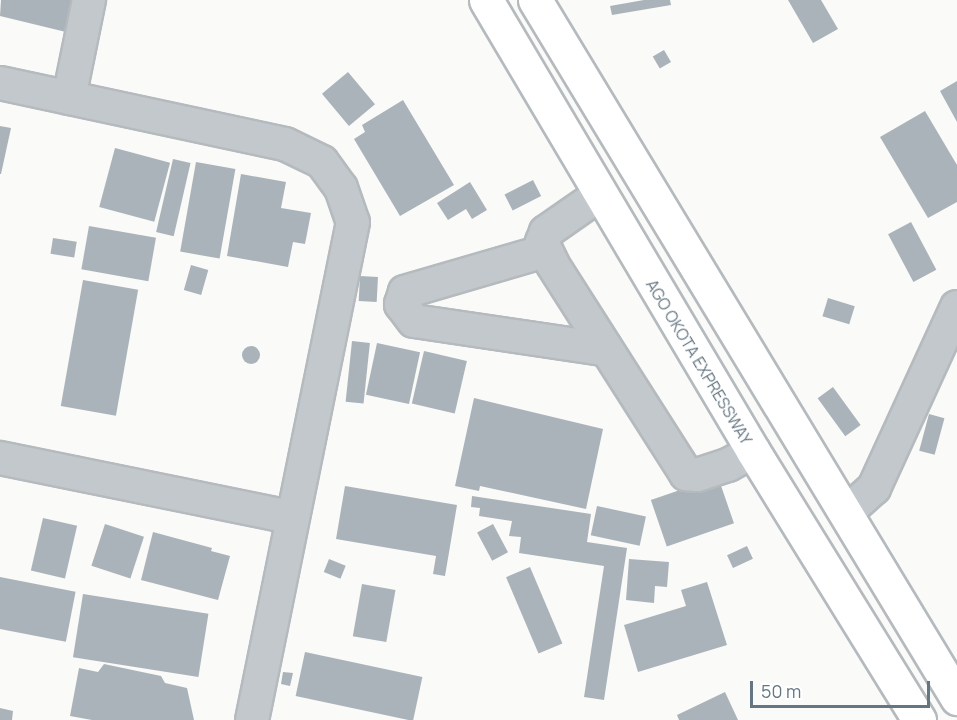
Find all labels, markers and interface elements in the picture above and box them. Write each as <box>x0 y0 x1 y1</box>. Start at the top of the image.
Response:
street label: AGO OKOTA EXPRESSWAY <box>642 276 756 448</box>
scale bar <box>753 669 933 707</box>
text: 50 m <box>761 679 801 703</box>

